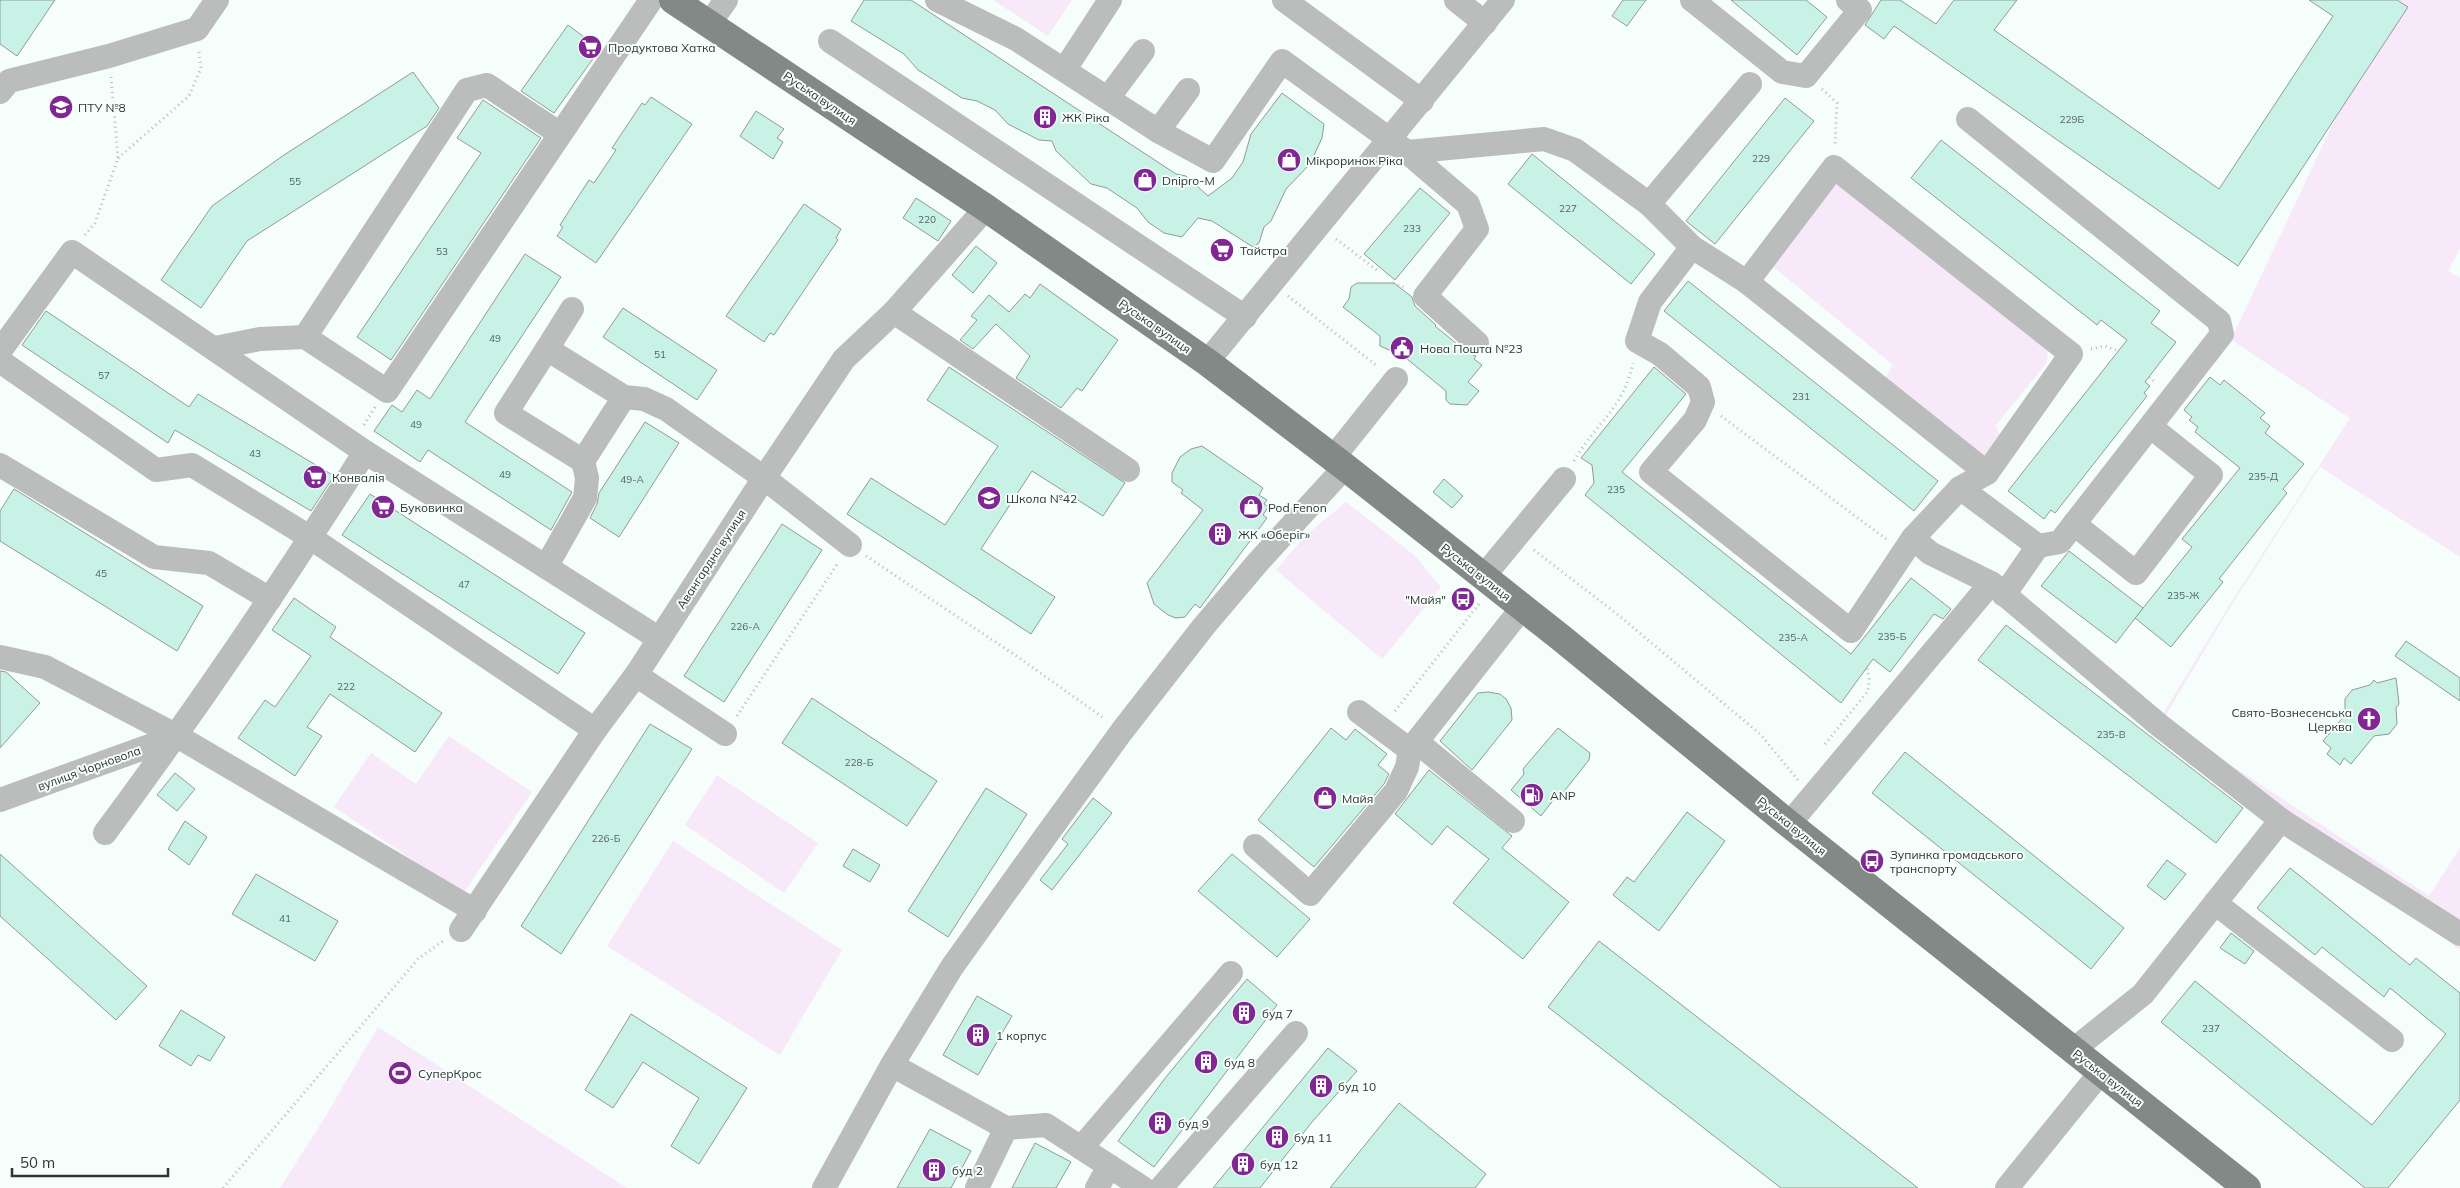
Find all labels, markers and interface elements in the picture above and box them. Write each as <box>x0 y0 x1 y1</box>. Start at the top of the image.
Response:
supermarket icon: Продуктова Хатка <box>577 34 603 60</box>
place label: Продуктова Хатка <box>608 40 716 55</box>
street label: Руська вулиця <box>781 68 859 128</box>
school or university icon: ПТУ №8 <box>48 94 74 120</box>
place label: ПТУ №8 <box>78 100 126 115</box>
building icon: ЖК Ріка <box>1032 104 1058 130</box>
place label: ЖК Ріка <box>1062 110 1110 125</box>
house number: 229Б <box>2060 113 2085 126</box>
shop icon: Мікроринок Ріка <box>1276 147 1302 173</box>
house number: 229 <box>1752 152 1770 165</box>
place label: Мікроринок Ріка <box>1306 153 1403 168</box>
shop icon: Dnipro-M <box>1132 167 1158 193</box>
place label: Dnipro-M <box>1162 173 1215 188</box>
house number: 55 <box>289 175 301 188</box>
house number: 227 <box>1559 202 1577 215</box>
house number: 220 <box>918 213 936 226</box>
house number: 233 <box>1403 222 1421 235</box>
supermarket icon: Тайстра <box>1209 237 1235 263</box>
place label: Тайстра <box>1240 243 1287 258</box>
house number: 53 <box>436 245 448 258</box>
street label: Руська вулиця <box>1116 296 1194 356</box>
house number: 49 <box>489 332 501 345</box>
public building icon: Нова Пошта №23 <box>1389 335 1415 361</box>
place label: Нова Пошта №23 <box>1420 341 1523 356</box>
house number: 51 <box>654 348 666 361</box>
house number: 57 <box>98 369 110 382</box>
house number: 231 <box>1792 390 1810 403</box>
house number: 49 <box>410 418 422 431</box>
house number: 43 <box>249 447 261 460</box>
supermarket icon: Конвалія <box>302 464 328 490</box>
house number: 49 <box>499 468 511 481</box>
place label: Конвалія <box>332 470 385 485</box>
house number: 235-Д <box>2248 470 2278 483</box>
house number: 49-А <box>620 473 644 486</box>
house number: 235 <box>1607 483 1625 496</box>
school or university icon: Школа №42 <box>976 485 1002 511</box>
place label: Школа №42 <box>1006 491 1077 506</box>
supermarket icon: Буковинка <box>370 494 396 520</box>
shop icon: Pod Fenon <box>1238 494 1264 520</box>
place label: Буковинка <box>400 500 463 515</box>
place label: Pod Fenon <box>1268 500 1327 515</box>
street label: Авангардна вулиця <box>673 506 749 612</box>
building icon: ЖК «Оберіг» <box>1207 521 1233 547</box>
place label: ЖК «Оберіг» <box>1238 527 1311 542</box>
street label: Руська вулиця <box>1438 540 1514 604</box>
house number: 45 <box>95 567 107 580</box>
house number: 47 <box>458 578 470 591</box>
bus stop icon: "Майя" <box>1450 586 1476 612</box>
house number: 235-Ж <box>2167 589 2199 602</box>
place label: "Майя" <box>1405 592 1446 607</box>
house number: 226-А <box>730 620 760 633</box>
house number: 235-Б <box>1877 630 1907 643</box>
house number: 235-А <box>1778 631 1808 644</box>
house number: 222 <box>337 680 355 693</box>
place label: Свято-Вознесенська Церква <box>2231 705 2352 734</box>
church icon: Свято-Вознесенська Церква <box>2356 706 2382 732</box>
house number: 235-В <box>2096 728 2126 741</box>
street label: вулиця Чорновола <box>35 742 143 794</box>
house number: 228-Б <box>844 756 874 769</box>
fuel station icon: ANP <box>1519 782 1545 808</box>
shop icon: Майя <box>1312 785 1338 811</box>
place label: ANP <box>1550 788 1576 803</box>
place label: Майя <box>1342 791 1373 806</box>
street label: Руська вулиця <box>1754 794 1830 858</box>
house number: 226-Б <box>591 832 621 845</box>
place label: Зупинка громадського транспорту <box>1890 847 2023 876</box>
bus stop icon: Зупинка громадського транспорту <box>1859 848 1885 874</box>
house number: 41 <box>279 912 291 925</box>
building icon: буд 7 <box>1231 1000 1257 1026</box>
place label: буд 7 <box>1262 1006 1293 1021</box>
building icon: 1 корпус <box>965 1022 991 1048</box>
house number: 237 <box>2202 1022 2220 1035</box>
place label: 1 корпус <box>996 1028 1047 1043</box>
street label: Руська вулиця <box>2070 1046 2146 1110</box>
building icon: буд 8 <box>1193 1049 1219 1075</box>
place label: буд 8 <box>1224 1055 1255 1070</box>
sports icon: СуперКрос <box>387 1060 413 1086</box>
place label: СуперКрос <box>418 1066 482 1081</box>
building icon: буд 10 <box>1308 1073 1334 1099</box>
place label: буд 10 <box>1338 1079 1376 1094</box>
building icon: буд 9 <box>1147 1110 1173 1136</box>
place label: буд 9 <box>1178 1116 1209 1131</box>
building icon: буд 11 <box>1264 1124 1290 1150</box>
place label: буд 11 <box>1294 1130 1332 1145</box>
scale bar <box>12 1146 169 1178</box>
building icon: буд 12 <box>1230 1151 1256 1177</box>
text: 50 m <box>20 1153 55 1172</box>
building icon: буд 2 <box>921 1157 947 1183</box>
place label: буд 12 <box>1260 1157 1298 1172</box>
place label: буд 2 <box>952 1163 983 1178</box>

